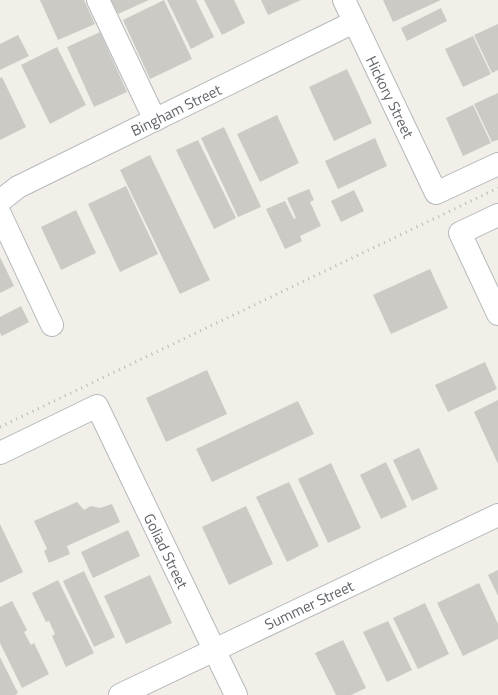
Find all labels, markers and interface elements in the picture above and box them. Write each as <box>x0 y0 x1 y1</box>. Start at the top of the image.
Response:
street label: Hickory Street <box>360 52 420 143</box>
street label: Bingham Street <box>127 78 226 142</box>
street label: Goliad Street <box>138 509 194 593</box>
street label: Summer Street <box>261 574 358 636</box>

